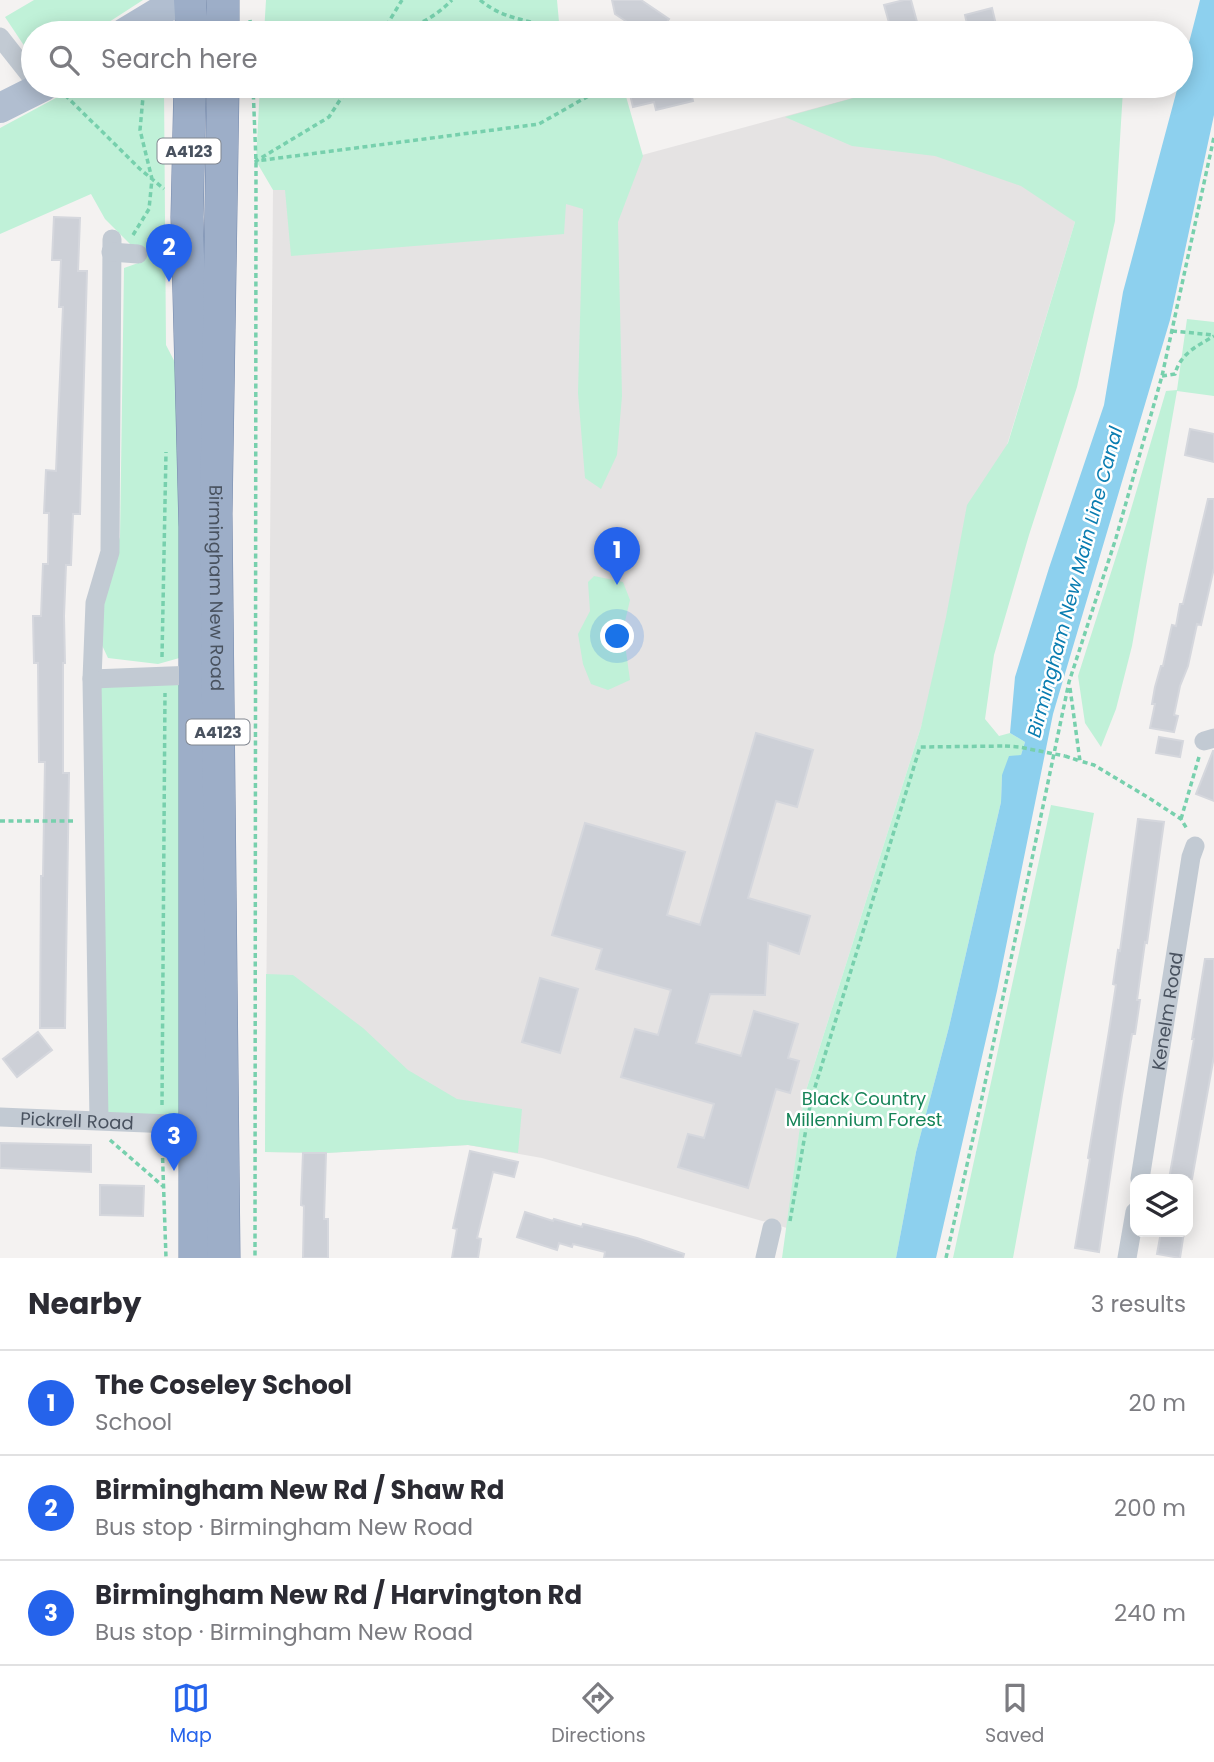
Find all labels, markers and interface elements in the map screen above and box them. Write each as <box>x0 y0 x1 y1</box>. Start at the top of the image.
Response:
search box <box>21 21 1193 98</box>
icon: search <box>45 41 83 79</box>
text: Search here <box>101 41 258 77</box>
road number: A4123 <box>158 139 220 164</box>
pin: 2 <box>146 224 192 282</box>
water label: Birmingham New Main Line Canal <box>1020 423 1130 740</box>
street label: Birmingham New Road <box>203 485 230 691</box>
pin: 1 <box>594 527 640 585</box>
your location <box>600 619 634 653</box>
road number: A4123 <box>186 720 249 744</box>
street label: Kenelm Road <box>1145 950 1188 1072</box>
park label: Black Country Millennium Forest <box>786 1086 942 1132</box>
street label: Pickrell Road <box>20 1105 134 1135</box>
pin: 3 <box>151 1113 197 1171</box>
map controls <box>1130 1174 1193 1237</box>
button: layers <box>1130 1174 1193 1237</box>
text: Nearby <box>28 1282 142 1325</box>
text: 3 results <box>1091 1288 1186 1320</box>
text: The Coseley School <box>95 1367 352 1403</box>
text: 1 <box>47 1387 55 1419</box>
text: 20 m <box>1128 1387 1186 1419</box>
text: School <box>95 1406 172 1438</box>
text: Birmingham New Rd / Shaw Rd <box>95 1472 504 1508</box>
text: 2 <box>44 1492 58 1524</box>
text: 200 m <box>1114 1492 1186 1524</box>
text: Bus stop · Birmingham New Road <box>95 1511 473 1543</box>
text: Birmingham New Rd / Harvington Rd <box>95 1577 582 1613</box>
text: 3 <box>44 1597 58 1629</box>
text: 240 m <box>1114 1597 1186 1629</box>
text: Bus stop · Birmingham New Road <box>95 1616 473 1648</box>
tab: Map <box>170 1679 212 1750</box>
tab: Directions <box>551 1679 646 1750</box>
tab: Saved <box>985 1679 1044 1750</box>

